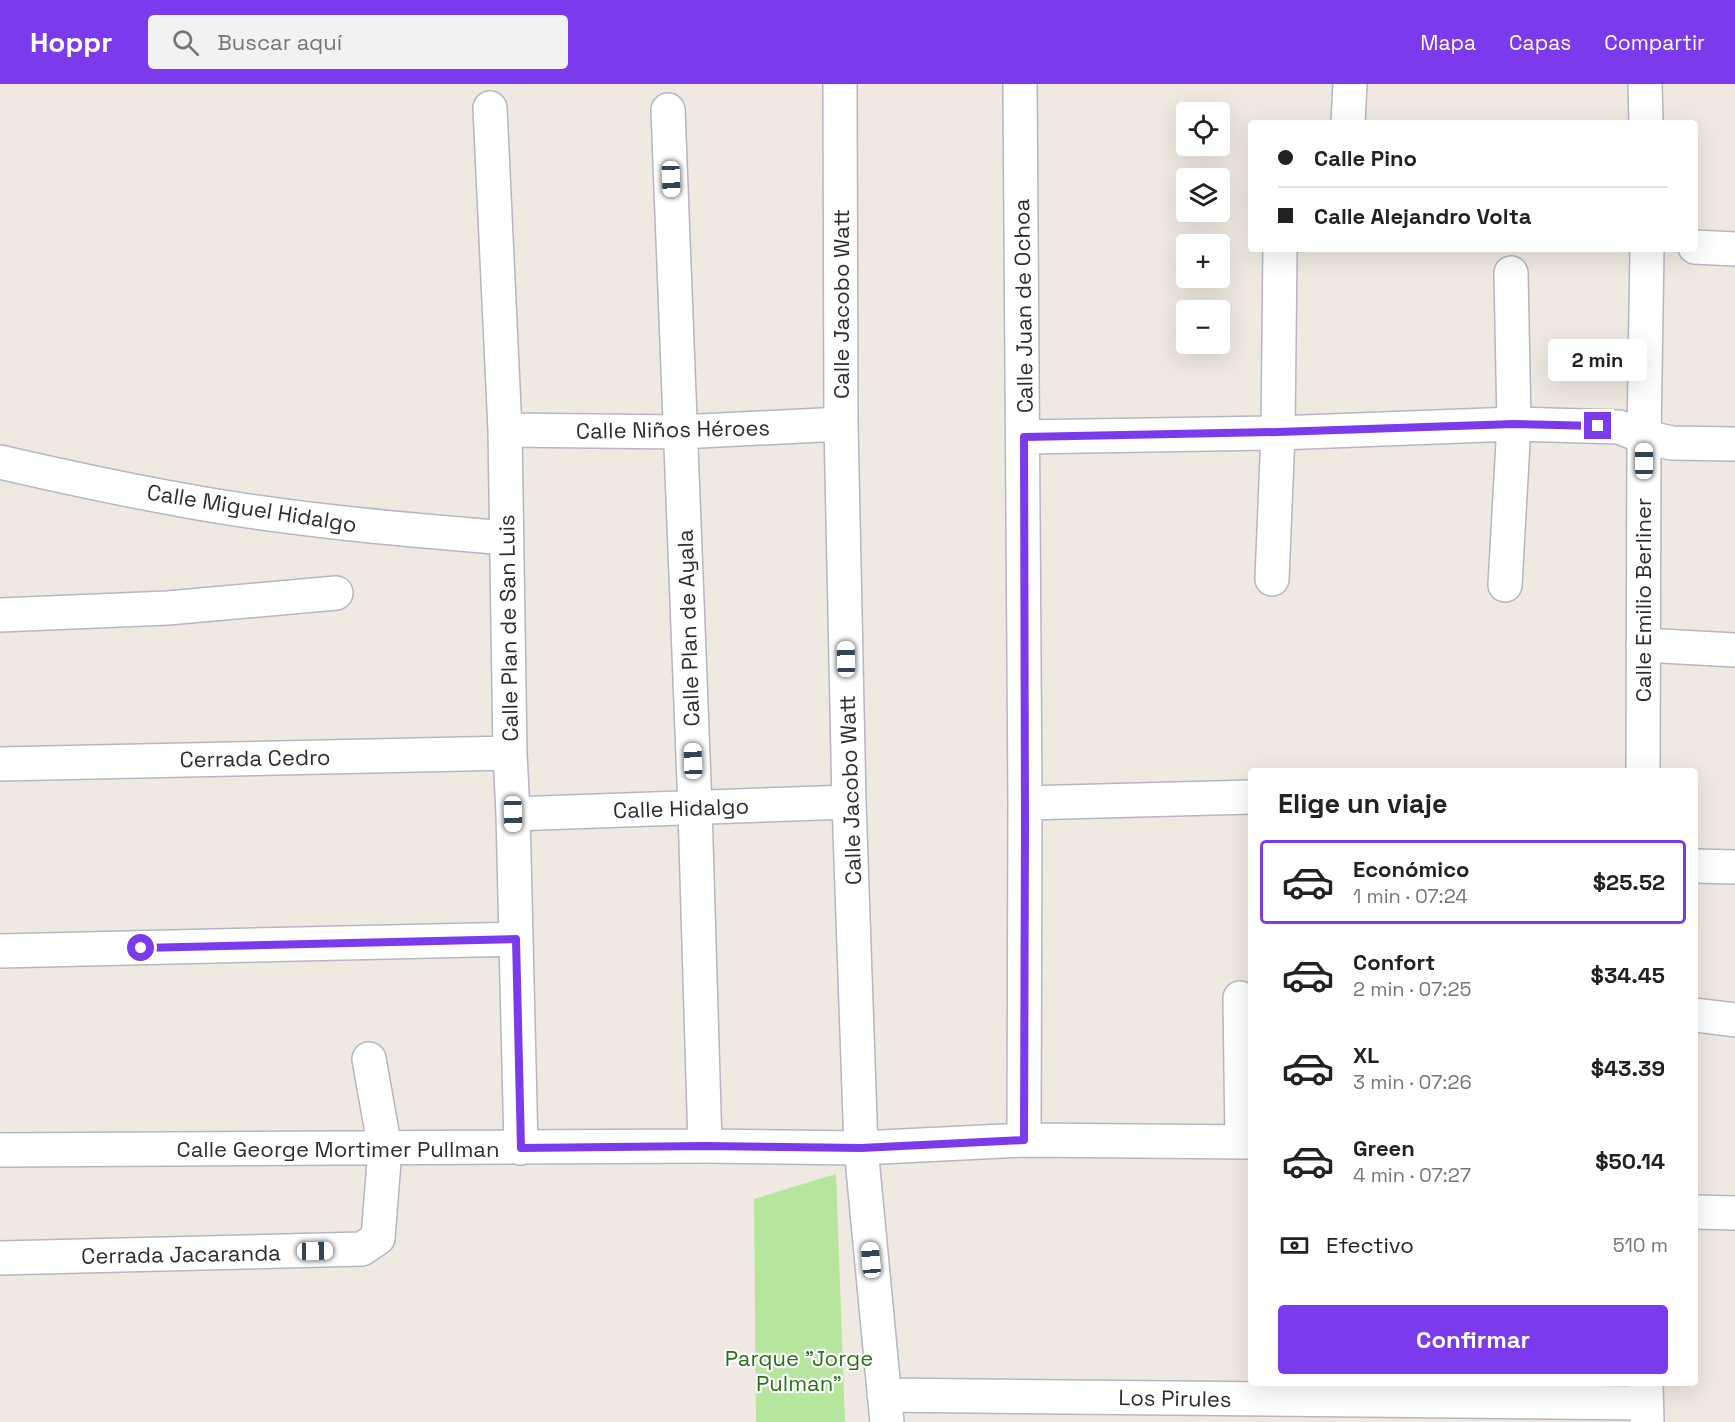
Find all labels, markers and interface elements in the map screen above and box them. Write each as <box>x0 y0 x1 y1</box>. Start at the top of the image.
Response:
search box <box>148 15 568 69</box>
text: Hoppr <box>30 24 112 60</box>
icon: search <box>169 26 202 59</box>
text: Buscar aquí <box>217 28 342 56</box>
text: Mapa <box>1420 29 1476 56</box>
text: Capas <box>1509 29 1571 56</box>
text: Compartir <box>1604 29 1705 56</box>
map controls <box>1176 102 1230 354</box>
button: locate <box>1176 102 1230 156</box>
text: Calle Pino <box>1314 144 1417 172</box>
car <box>661 161 681 197</box>
button: layers <box>1176 168 1230 222</box>
street label: Calle Juan de Ochoa <box>1007 198 1039 413</box>
text: Calle Alejandro Volta <box>1314 202 1531 230</box>
street label: Calle Jacobo Watt <box>827 209 855 399</box>
button: + <box>1176 234 1230 288</box>
button: − <box>1176 300 1230 354</box>
callout: 2 min <box>1548 339 1648 381</box>
text: 2 min <box>1572 347 1623 373</box>
route end <box>1584 412 1611 439</box>
street label: Calle Niños Héroes <box>576 413 770 445</box>
car <box>1635 443 1653 479</box>
street label: Calle Miguel Hidalgo <box>145 478 359 538</box>
street label: Calle Emilio Berliner <box>1629 498 1657 702</box>
street label: Calle Plan de San Luis <box>492 514 524 742</box>
street label: Calle Plan de Ayala <box>671 529 705 727</box>
car <box>837 641 855 677</box>
street label: Calle Jacobo Watt <box>833 695 867 885</box>
street label: Cerrada Cedro <box>179 743 331 773</box>
car <box>683 743 703 779</box>
text: Elige un viaje <box>1278 786 1448 821</box>
street label: Calle Hidalgo <box>613 792 749 824</box>
car <box>504 796 522 832</box>
icon: car <box>1281 855 1335 909</box>
text: Económico <box>1353 855 1470 883</box>
text: $25.52 <box>1593 868 1665 896</box>
text: 1 min · 07:24 <box>1353 883 1468 909</box>
route start <box>127 934 154 961</box>
icon: car <box>1281 948 1335 1002</box>
text: Confort <box>1353 948 1435 976</box>
text: $34.45 <box>1591 961 1665 989</box>
text: 2 min · 07:25 <box>1353 976 1471 1002</box>
icon: car <box>1281 1041 1335 1095</box>
text: XL <box>1353 1041 1379 1069</box>
text: $43.39 <box>1591 1054 1665 1082</box>
text: 3 min · 07:26 <box>1353 1069 1472 1095</box>
icon: car <box>1281 1134 1335 1188</box>
text: Green <box>1353 1134 1415 1162</box>
street label: Calle George Mortimer Pullman <box>177 1135 499 1163</box>
text: $50.14 <box>1595 1147 1665 1175</box>
text: 4 min · 07:27 <box>1353 1162 1471 1188</box>
icon: cash <box>1278 1229 1311 1262</box>
text: Efectivo <box>1326 1231 1414 1259</box>
text: 510 m <box>1613 1232 1668 1258</box>
street label: Cerrada Jacaranda <box>81 1238 281 1270</box>
car <box>860 1241 882 1279</box>
car <box>297 1242 333 1260</box>
button: Confirmar <box>1278 1305 1668 1374</box>
park label: Parque "Jorge Pulman" <box>725 1344 873 1397</box>
street label: Los Pirules <box>1118 1383 1232 1413</box>

